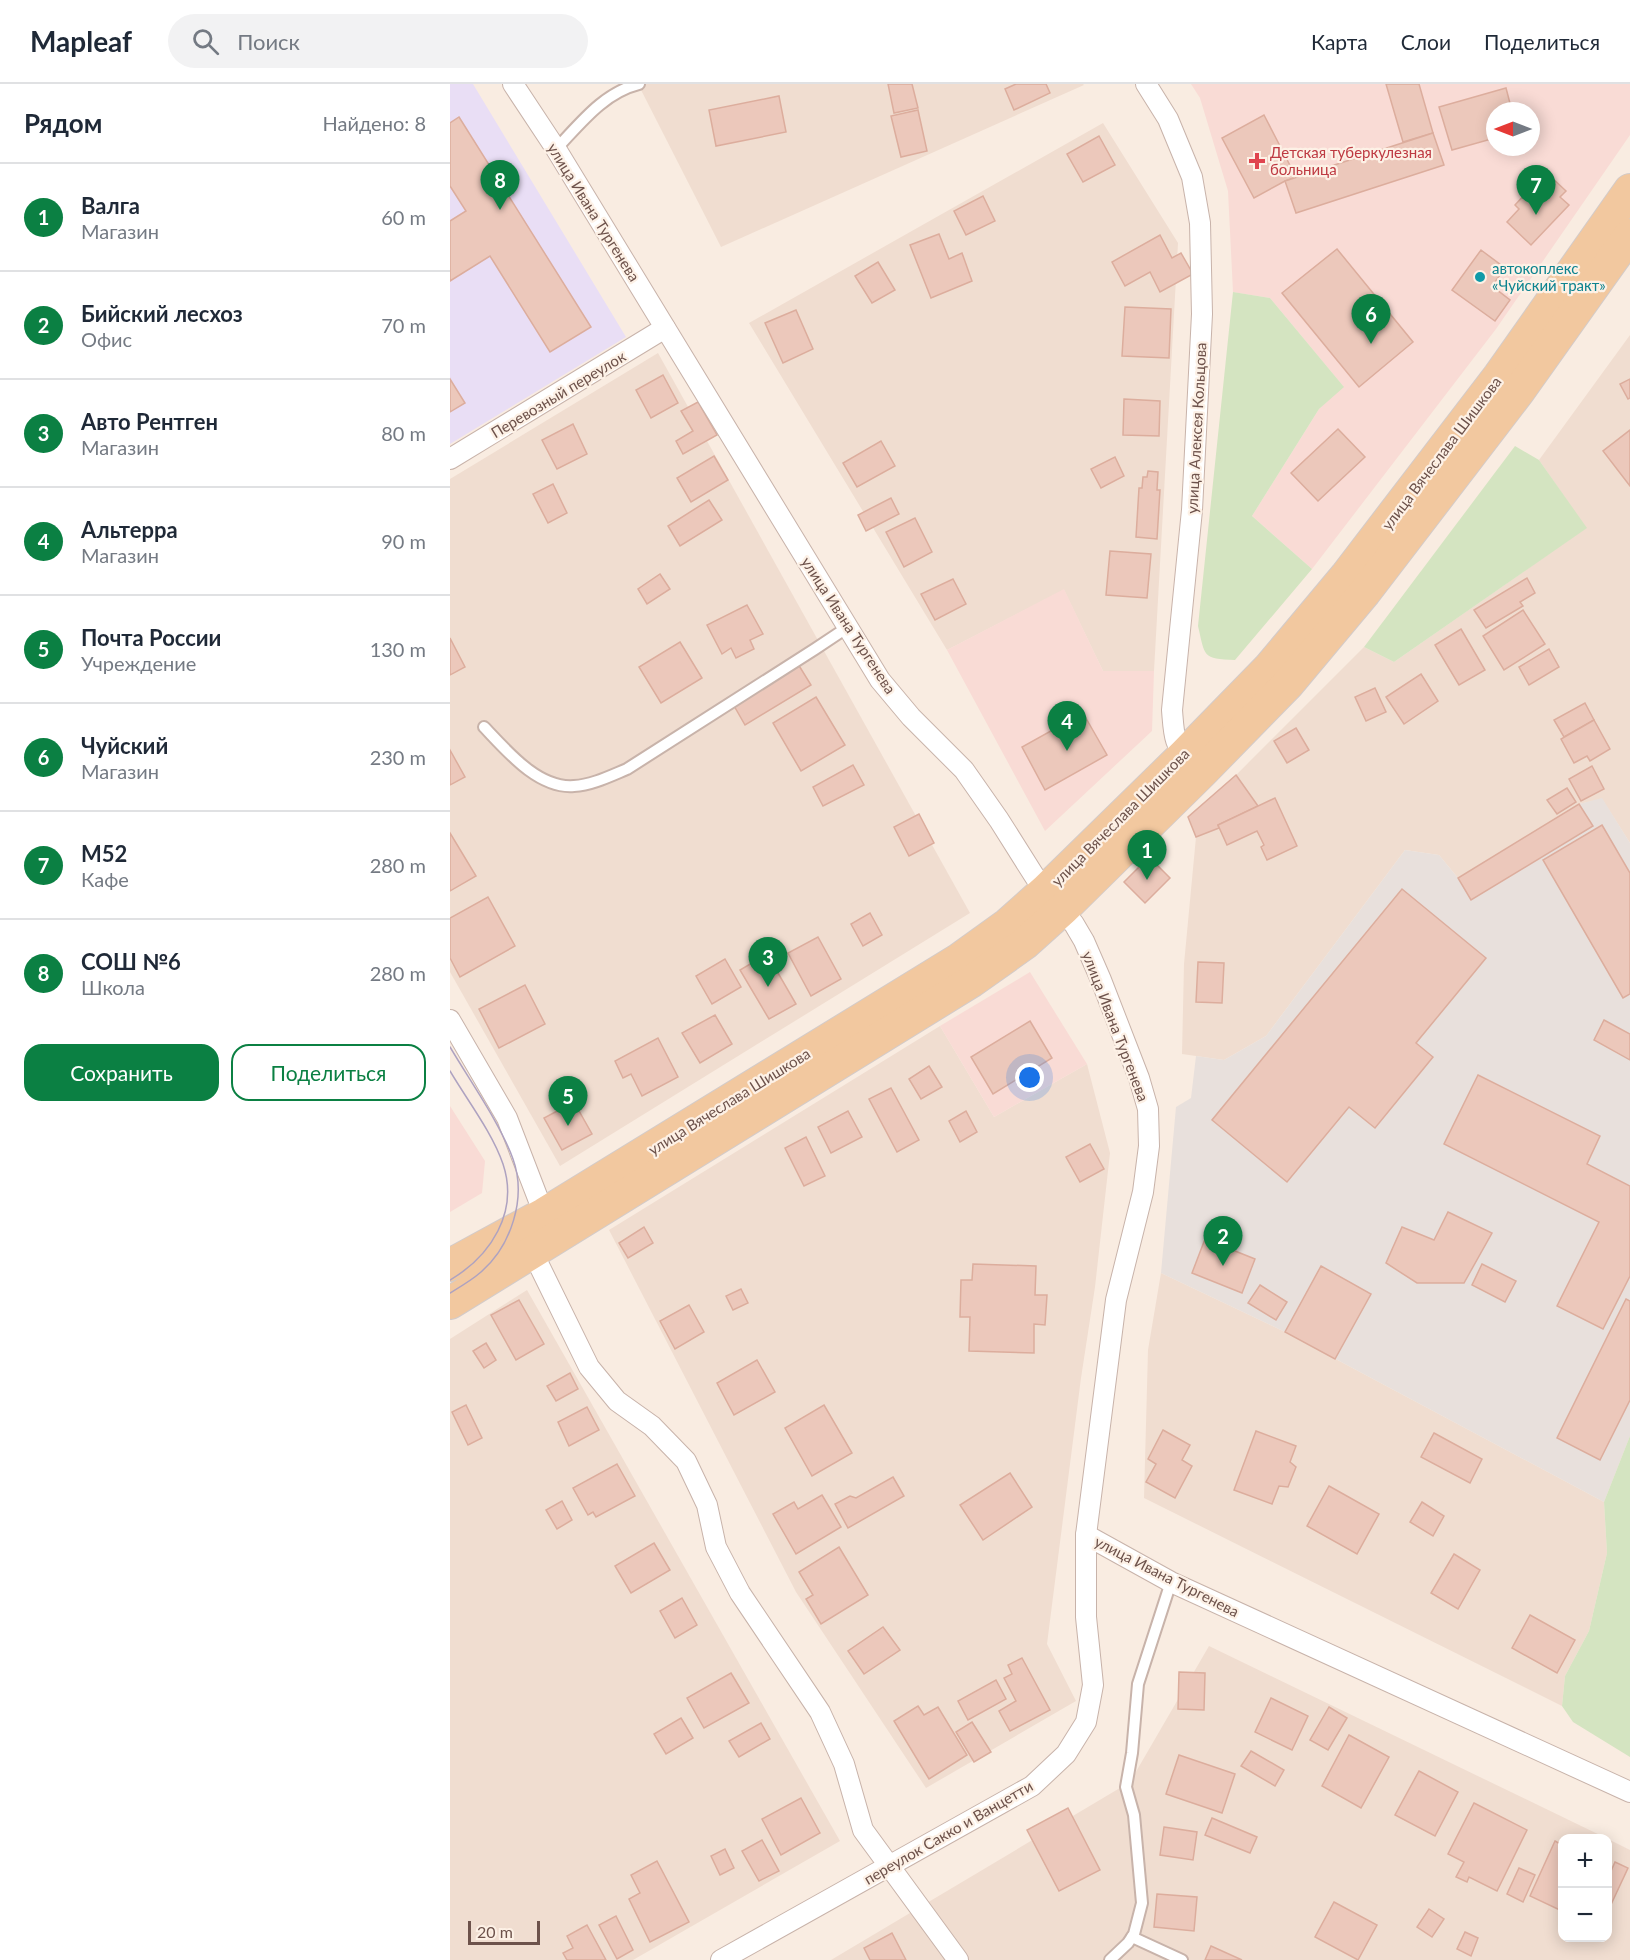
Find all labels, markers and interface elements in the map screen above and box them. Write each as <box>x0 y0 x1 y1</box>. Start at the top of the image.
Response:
search box <box>168 14 588 68</box>
text: Mapleaf <box>30 24 132 58</box>
icon: search <box>189 25 222 58</box>
text: Поиск <box>237 28 300 55</box>
text: Карта <box>1311 29 1368 54</box>
text: Слои <box>1401 29 1451 54</box>
text: Поделиться <box>1484 29 1600 54</box>
north arrow <box>1486 102 1540 156</box>
text: Рядом <box>24 107 102 139</box>
text: Найдено: 8 <box>323 111 426 135</box>
street label: улица Ивана Тургенева <box>544 140 644 284</box>
place label: Детская туберкулезная больница <box>1270 143 1432 178</box>
marker: Детская туберкулезная больница <box>1248 152 1266 170</box>
pin: 8 <box>481 160 520 210</box>
pin: 7 <box>1516 166 1556 215</box>
text: Валга <box>81 192 140 219</box>
text: 1 <box>38 205 49 229</box>
text: 60 m <box>381 205 426 229</box>
text: Магазин <box>81 219 159 243</box>
place label: автокоплекс «Чуйский тракт» <box>1492 259 1606 294</box>
marker: автокоплекс «Чуйский тракт» <box>1473 270 1487 284</box>
pin: 6 <box>1352 294 1390 344</box>
text: Бийский лесхоз <box>81 300 243 327</box>
text: 2 <box>38 313 49 337</box>
text: 70 m <box>381 313 426 337</box>
text: Офис <box>81 327 132 351</box>
street label: улица Алексея Кольцова <box>1183 342 1209 514</box>
street label: Перевозный переулок <box>487 347 629 441</box>
street label: улица Вячеслава Шишкова <box>1377 373 1505 533</box>
text: Авто Рентген <box>81 408 218 435</box>
text: 3 <box>38 421 49 445</box>
text: 80 m <box>381 421 426 445</box>
text: Магазин <box>81 435 159 459</box>
text: Альтерра <box>81 516 178 543</box>
text: 4 <box>38 529 49 553</box>
text: 90 m <box>381 529 426 553</box>
text: Магазин <box>81 543 159 567</box>
street label: улица Ивана Тургенева <box>798 553 900 697</box>
text: Почта России <box>81 624 221 651</box>
text: 5 <box>38 637 49 661</box>
text: 130 m <box>370 637 426 661</box>
text: Учреждение <box>81 651 196 675</box>
pin: 4 <box>1048 702 1086 751</box>
text: Чуйский <box>81 732 168 759</box>
street label: улица Вячеслава Шишкова <box>1047 744 1193 890</box>
text: 6 <box>38 745 49 769</box>
text: 230 m <box>370 745 426 769</box>
text: Магазин <box>81 759 159 783</box>
pin: 1 <box>1128 830 1166 880</box>
text: М52 <box>81 840 127 867</box>
text: 7 <box>38 853 49 877</box>
text: 280 m <box>370 853 426 877</box>
text: Кафе <box>81 867 129 891</box>
pin: 3 <box>748 938 788 987</box>
text: СОШ №6 <box>81 948 181 975</box>
street label: улица Ивана Тургенева <box>1079 948 1153 1104</box>
text: 8 <box>38 961 49 985</box>
text: 280 m <box>370 961 426 985</box>
text: Школа <box>81 975 145 999</box>
button: Сохранить <box>24 1044 219 1101</box>
button: Поделиться <box>231 1044 426 1101</box>
street label: улица Вячеслава Шишкова <box>645 1044 813 1158</box>
your location <box>1015 1063 1044 1092</box>
pin: 5 <box>548 1076 588 1126</box>
pin: 2 <box>1204 1216 1242 1266</box>
street label: улица Ивана Тургенева <box>1092 1532 1242 1620</box>
street label: переулок Сакко и Ванцетти <box>860 1776 1036 1888</box>
map controls <box>1558 1834 1612 1942</box>
button: + <box>1558 1834 1612 1888</box>
button: − <box>1558 1888 1612 1942</box>
scale bar <box>468 1918 540 1946</box>
text: 20 m <box>477 1922 513 1941</box>

